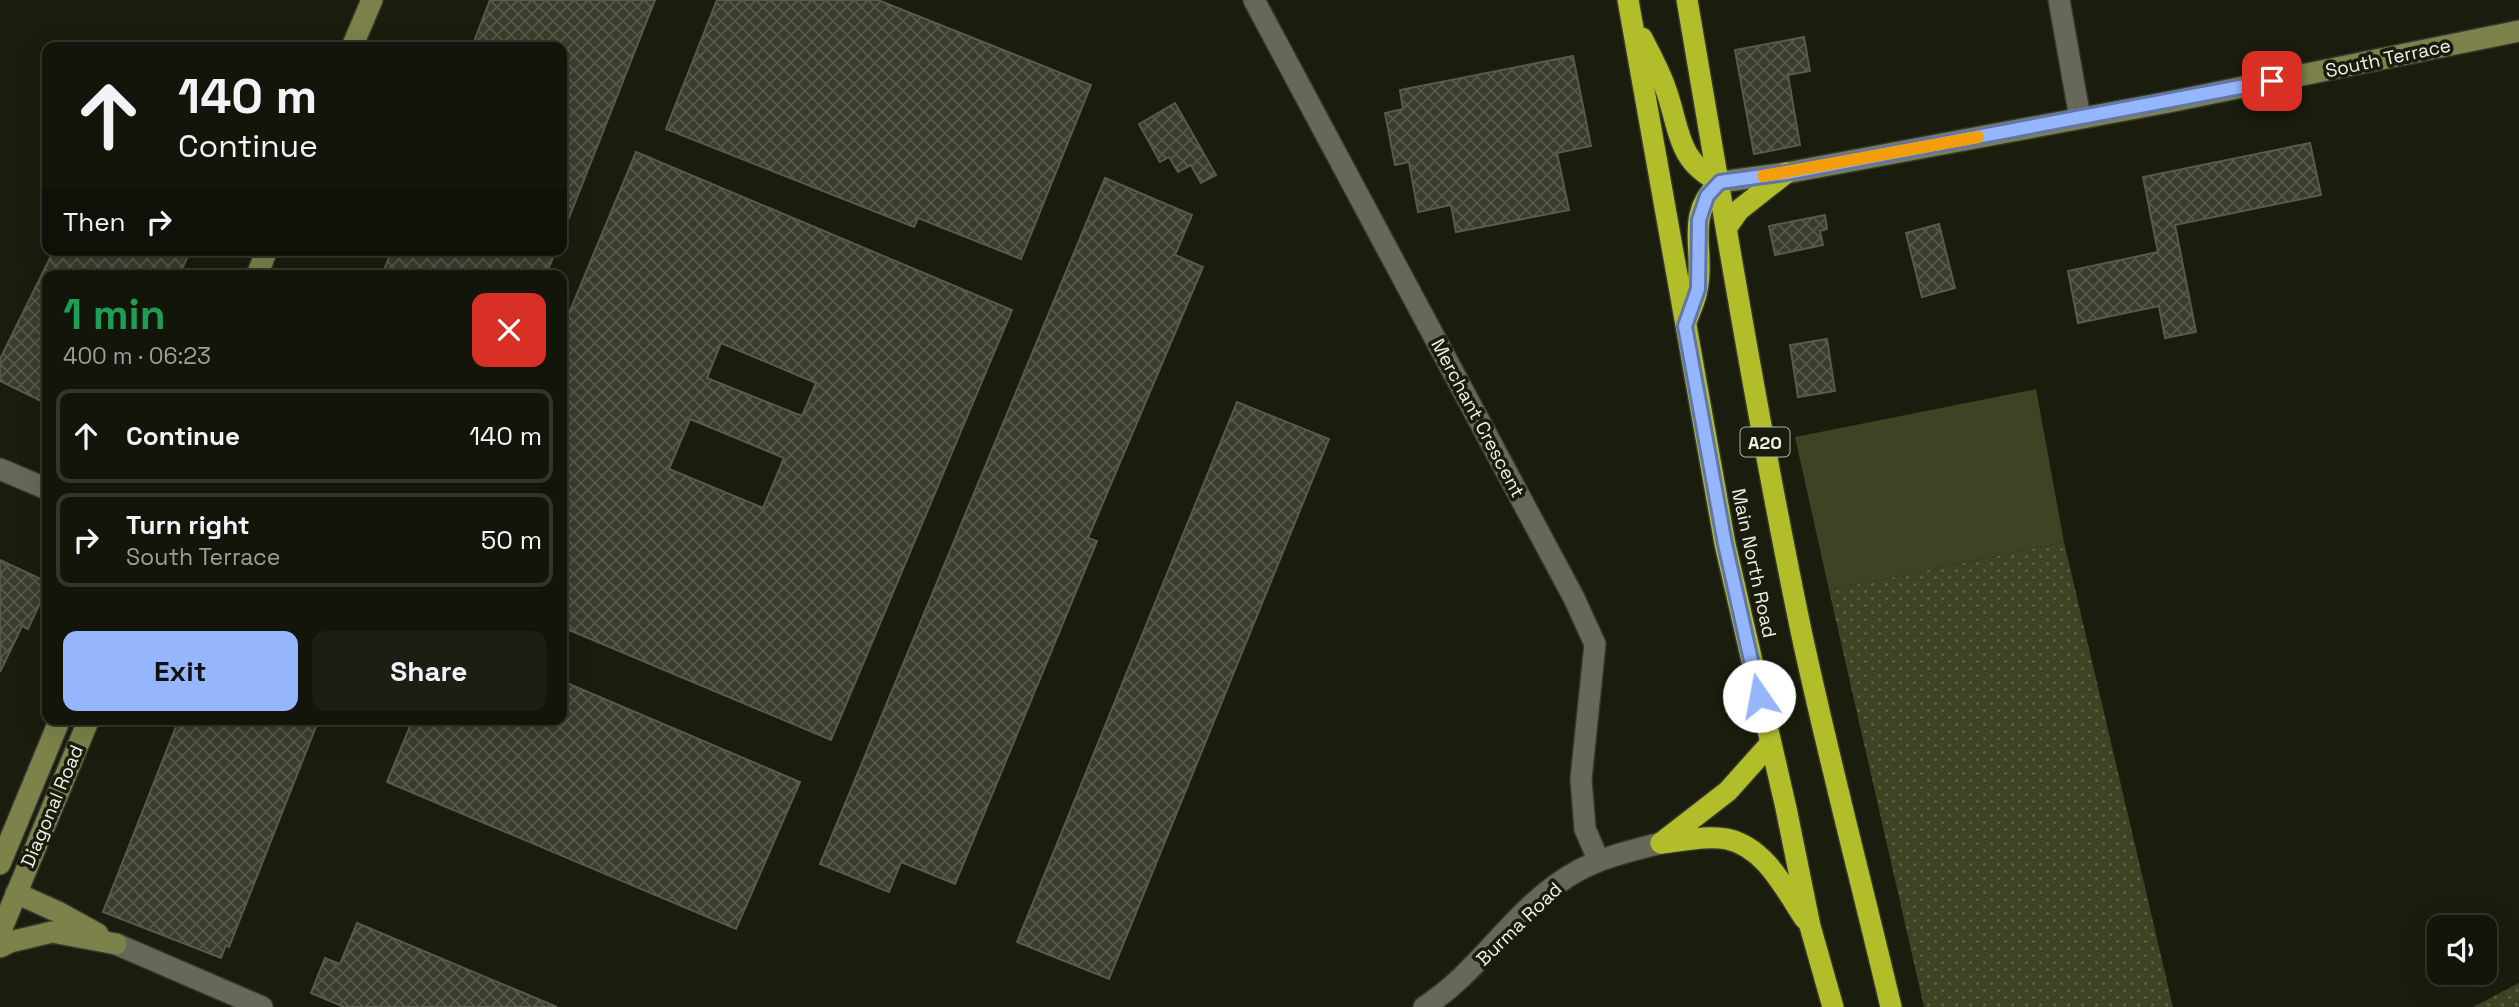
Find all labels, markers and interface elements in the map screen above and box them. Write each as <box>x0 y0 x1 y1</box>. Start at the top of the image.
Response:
street label: South Terrace <box>2323 33 2453 83</box>
pin <box>2242 51 2302 111</box>
icon: arrive <box>2253 62 2291 100</box>
text: 140 m <box>178 65 317 127</box>
icon: ahead <box>63 70 154 161</box>
text: Continue <box>178 126 318 166</box>
icon: right <box>140 203 178 241</box>
text: Then <box>63 205 126 239</box>
text: 1 min <box>63 288 166 341</box>
button: close <box>472 293 546 367</box>
street label: Merchant Crescent <box>1426 334 1530 502</box>
text: 400 m · 06:23 <box>63 341 211 371</box>
icon: ahead <box>67 417 105 455</box>
text: Continue <box>126 419 240 453</box>
text: 140 m <box>469 419 542 453</box>
road number: A20 <box>1740 428 1790 457</box>
street label: Main North Road <box>1726 486 1782 640</box>
text: Turn right <box>126 508 250 542</box>
icon: right <box>67 521 105 559</box>
text: 50 m <box>481 523 542 557</box>
text: South Terrace <box>126 542 280 572</box>
button: Exit <box>63 631 298 711</box>
button: Share <box>312 631 546 711</box>
position arrow <box>1722 659 1796 733</box>
street label: Diagonal Road <box>15 741 89 871</box>
street label: Burma Road <box>1471 877 1567 971</box>
map controls <box>2427 915 2497 985</box>
button: sound <box>2427 915 2497 985</box>

